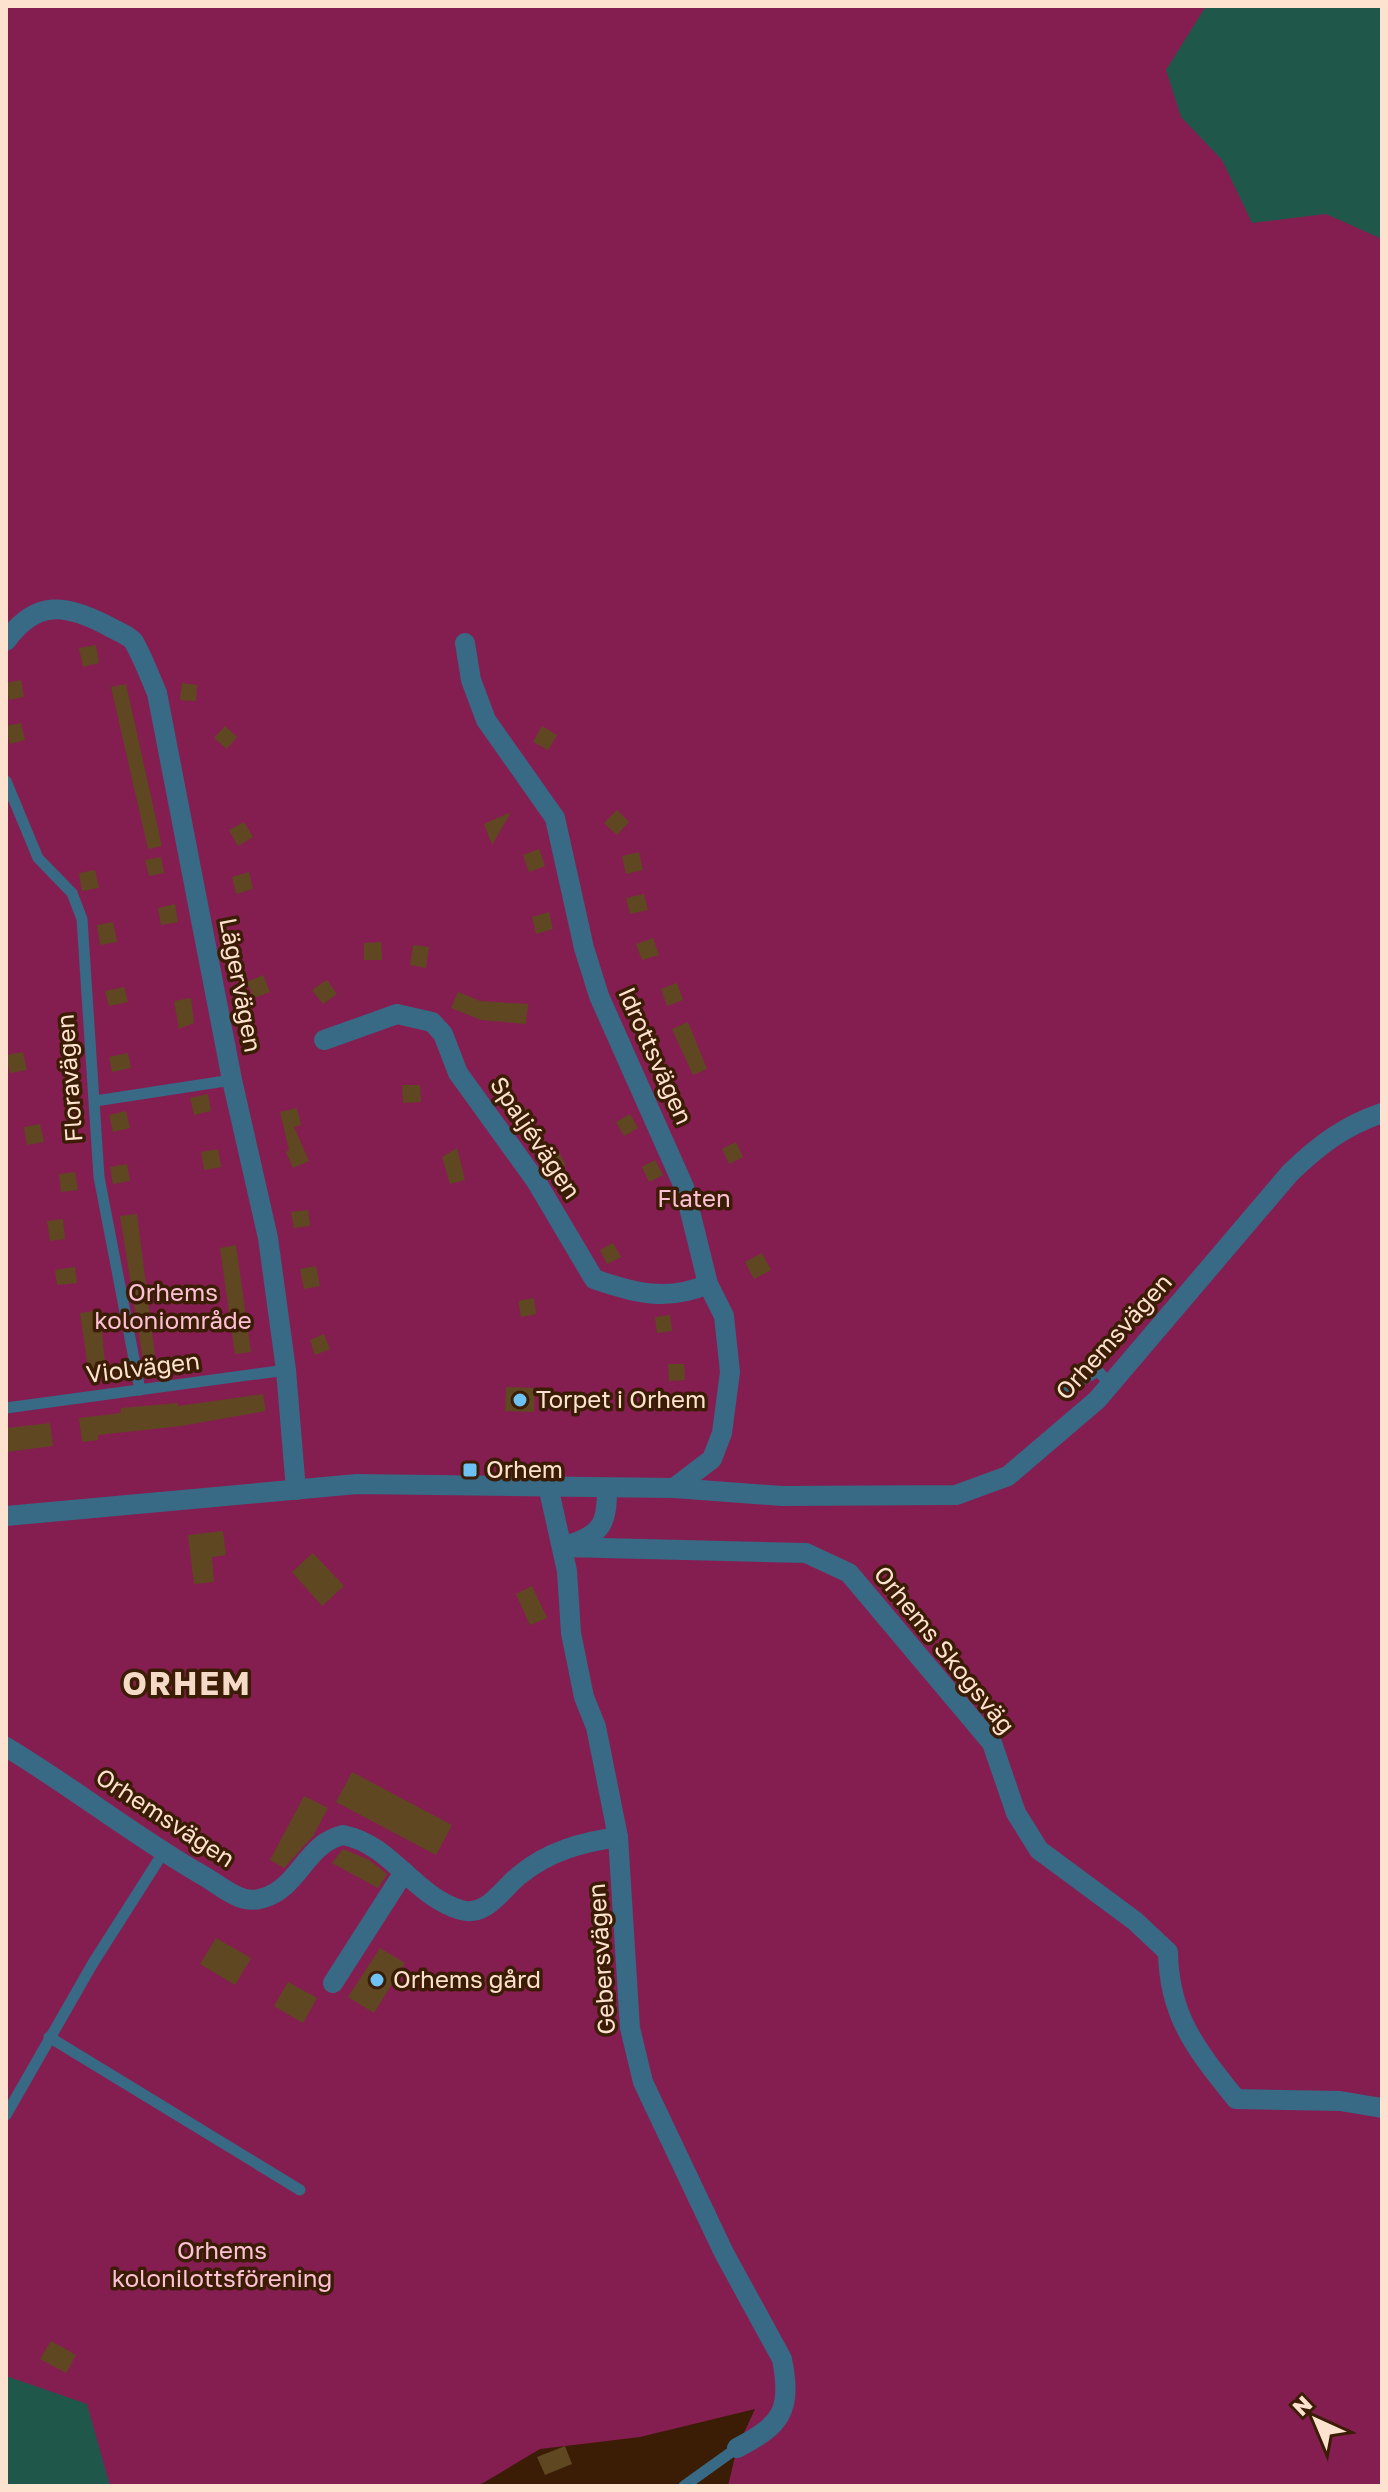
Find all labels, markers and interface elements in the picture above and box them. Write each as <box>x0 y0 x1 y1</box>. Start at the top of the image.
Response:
street label: Lägervägen <box>214 915 269 1054</box>
street label: Idrottsvägen <box>613 982 700 1129</box>
street label: Floravägen <box>50 1013 87 1143</box>
street label: Spaljévägen <box>485 1071 588 1204</box>
park label: Flaten <box>657 1183 731 1212</box>
street label: Orhemsvägen <box>1049 1267 1177 1405</box>
park label: Orhems koloniområde <box>94 1277 252 1334</box>
street label: Violvägen <box>84 1345 201 1388</box>
place label: Torpet i Orhem <box>536 1384 706 1413</box>
marker: Torpet i Orhem <box>511 1391 529 1409</box>
place label: Orhem <box>486 1454 563 1483</box>
marker: Orhem <box>461 1461 479 1479</box>
street label: Orhems Skogsväg <box>869 1559 1022 1739</box>
district label: ORHEM <box>122 1664 252 1702</box>
street label: Orhemsvägen <box>91 1761 241 1872</box>
street label: Gebersvägen <box>581 1882 620 2036</box>
place label: Orhems gård <box>393 1964 541 1993</box>
marker: Orhems gård <box>368 1971 386 1989</box>
park label: Orhems kolonilottsförening <box>112 2235 332 2292</box>
north arrow <box>1276 2380 1356 2460</box>
text: N <box>1286 2390 1317 2421</box>

